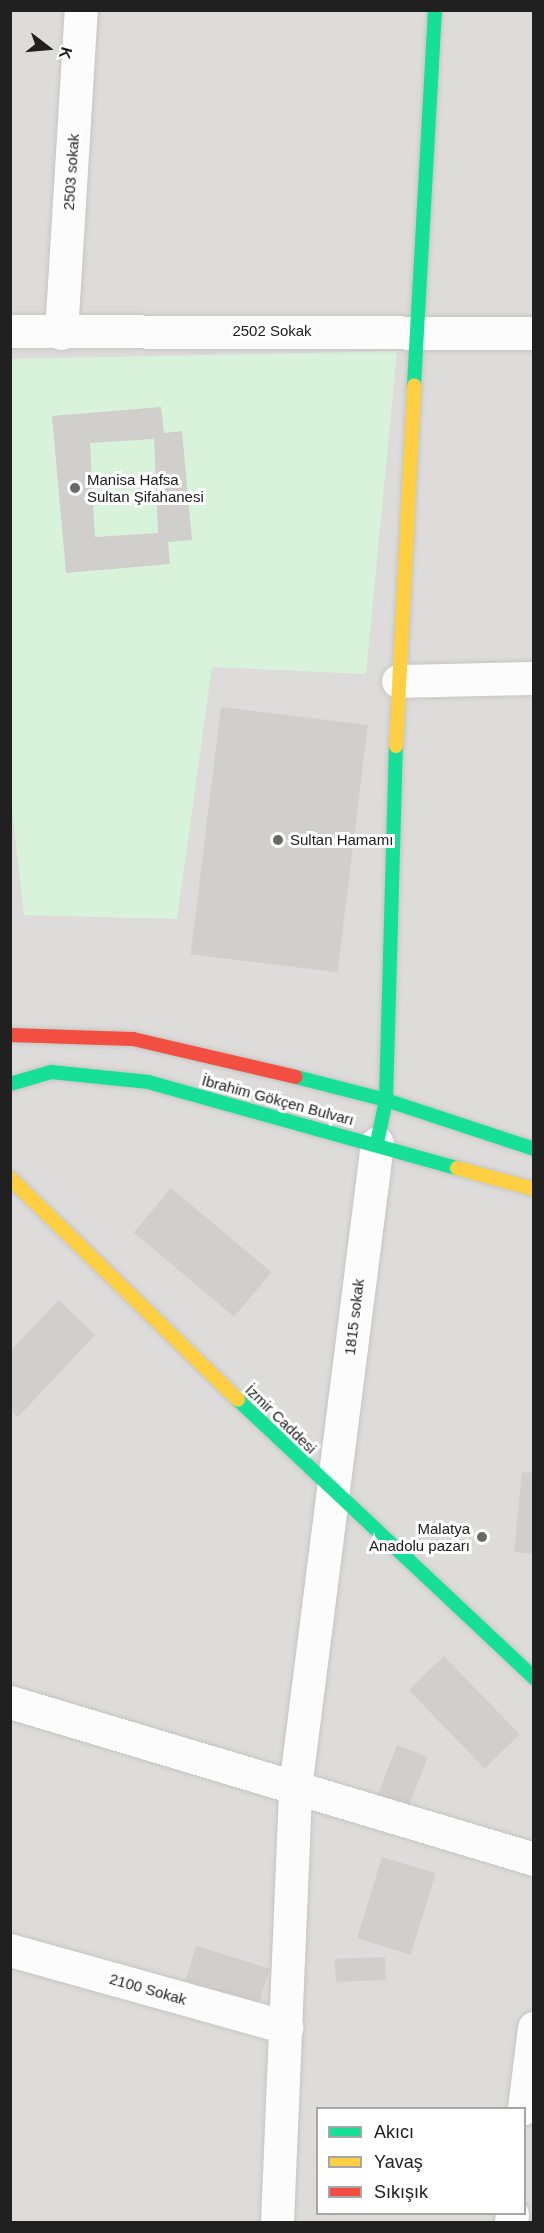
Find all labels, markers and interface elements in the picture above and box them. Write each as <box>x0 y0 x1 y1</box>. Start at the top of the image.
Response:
north arrow <box>18 18 78 78</box>
text: K <box>56 45 76 61</box>
street label: 2503 sokak <box>59 133 83 211</box>
street label: 2502 Sokak <box>232 322 312 340</box>
place label: Manisa Hafsa Sultan Şifahanesi <box>87 470 204 505</box>
marker: Manisa Hafsa Sultan Şifahanesi <box>68 481 82 495</box>
place label: Sultan Hamamı <box>290 831 393 849</box>
marker: Sultan Hamamı <box>271 833 285 847</box>
street label: İbrahim Gökçen Bulvarı <box>200 1071 356 1129</box>
street label: 1815 sokak <box>340 1278 368 1356</box>
street label: İzmir Caddesi <box>242 1381 320 1457</box>
place label: Malatya Anadolu pazarı <box>369 1519 470 1554</box>
marker: Malatya Anadolu pazarı <box>475 1530 489 1544</box>
street label: 2100 Sokak <box>107 1969 189 2009</box>
legend <box>316 2107 526 2215</box>
text: Akıcı <box>374 2122 414 2142</box>
text: Yavaş <box>374 2152 423 2172</box>
text: Sıkışık <box>374 2182 428 2202</box>

